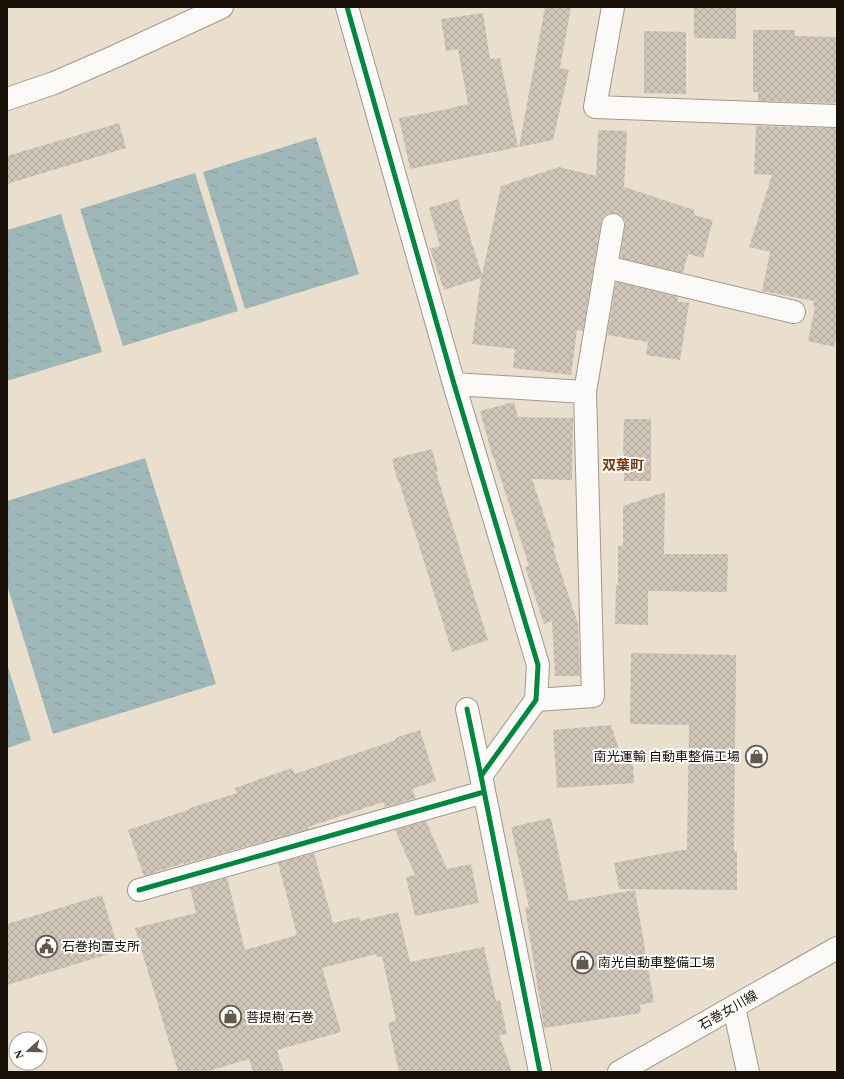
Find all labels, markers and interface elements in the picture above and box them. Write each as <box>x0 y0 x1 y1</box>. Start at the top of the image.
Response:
district label: 双葉町 <box>602 458 644 473</box>
shop icon: 南光運輸 自動車整備工場 <box>743 743 769 769</box>
place label: 南光運輸 自動車整備工場 <box>594 749 740 764</box>
public building icon: 石巻拘置支所 <box>33 933 59 959</box>
place label: 石巻拘置支所 <box>62 939 140 954</box>
shop icon: 南光自動車整備工場 <box>570 949 596 975</box>
place label: 南光自動車整備工場 <box>598 955 715 970</box>
street label: 石巻女川線 <box>696 987 760 1033</box>
shop icon: 菩提樹 石巻 <box>217 1004 243 1030</box>
place label: 菩提樹 石巻 <box>246 1010 314 1025</box>
north arrow <box>8 1031 48 1071</box>
text: N <box>12 1049 26 1060</box>

